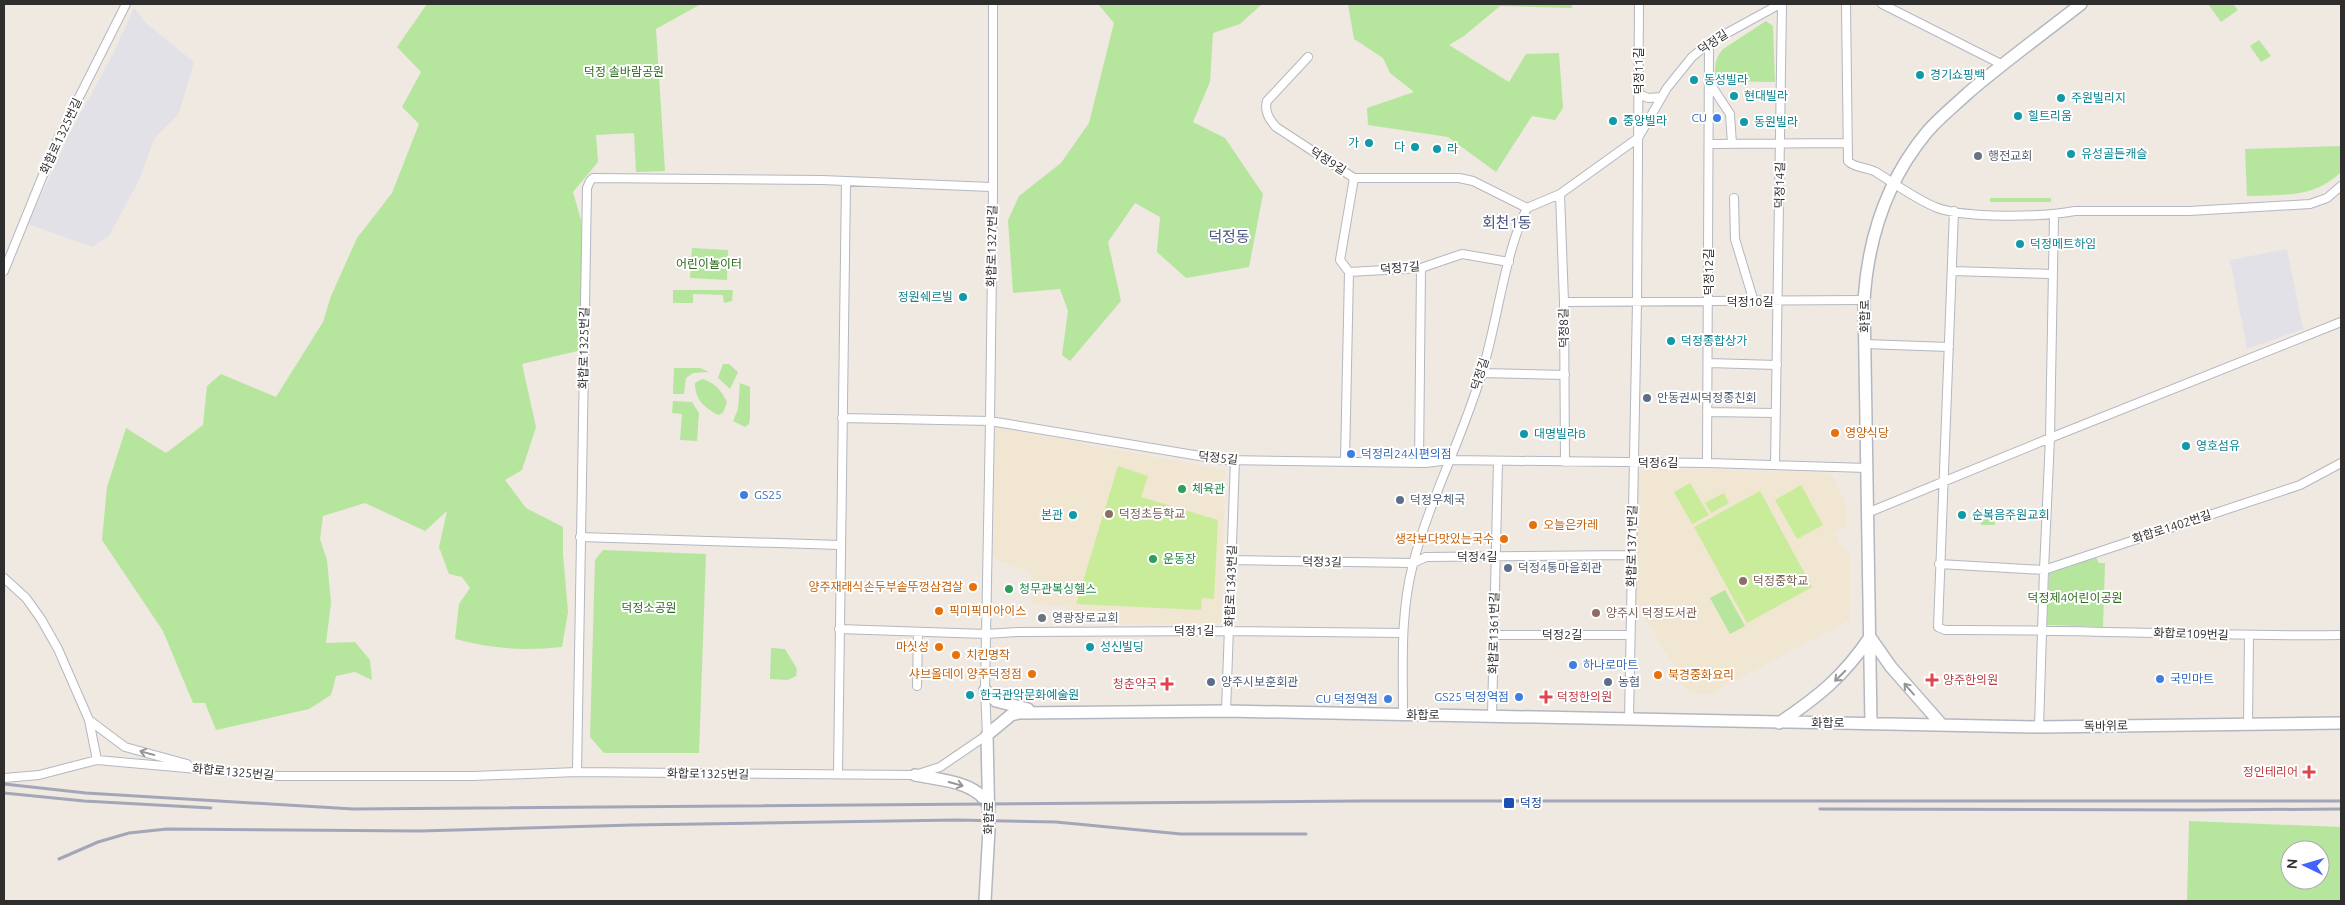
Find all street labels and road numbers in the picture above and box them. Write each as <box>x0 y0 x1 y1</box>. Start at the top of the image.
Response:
street label: 덕정길 <box>1695 27 1730 56</box>
street label: 덕정11길 <box>1632 48 1645 94</box>
street label: 화합로1325번길 <box>37 96 84 176</box>
street label: 덕정9길 <box>1308 144 1349 177</box>
street label: 덕정14길 <box>1773 162 1786 208</box>
street label: 화합로1327번길 <box>984 205 999 287</box>
street label: 덕정12길 <box>1702 249 1715 295</box>
street label: 덕정7길 <box>1380 259 1420 276</box>
street label: 덕정10길 <box>1727 295 1773 308</box>
street label: 화합로 <box>1858 299 1871 333</box>
street label: 화합로1325번길 <box>576 307 591 389</box>
street label: 덕정8길 <box>1557 308 1570 348</box>
street label: 덕정길 <box>1468 356 1491 392</box>
street label: 덕정5길 <box>1198 449 1239 466</box>
street label: 덕정6길 <box>1638 456 1678 469</box>
street label: 화합로1371번길 <box>1624 505 1639 587</box>
street label: 화합로1402번길 <box>2131 508 2213 545</box>
street label: 화합로1343번길 <box>1223 545 1238 627</box>
street label: 덕정4길 <box>1457 550 1497 563</box>
street label: 덕정3길 <box>1302 555 1342 568</box>
street label: 화합로1361번길 <box>1486 592 1501 674</box>
street label: 덕정1길 <box>1174 624 1214 637</box>
street label: 화합로109번길 <box>2153 626 2229 641</box>
street label: 덕정2길 <box>1542 628 1582 641</box>
street label: 화합로 <box>1406 708 1440 721</box>
street label: 화합로 <box>1811 716 1845 729</box>
street label: 독바위로 <box>2084 719 2128 732</box>
street label: 화합로1325번길 <box>191 761 275 782</box>
street label: 화합로1325번길 <box>667 766 749 781</box>
street label: 화합로 <box>982 801 995 835</box>

